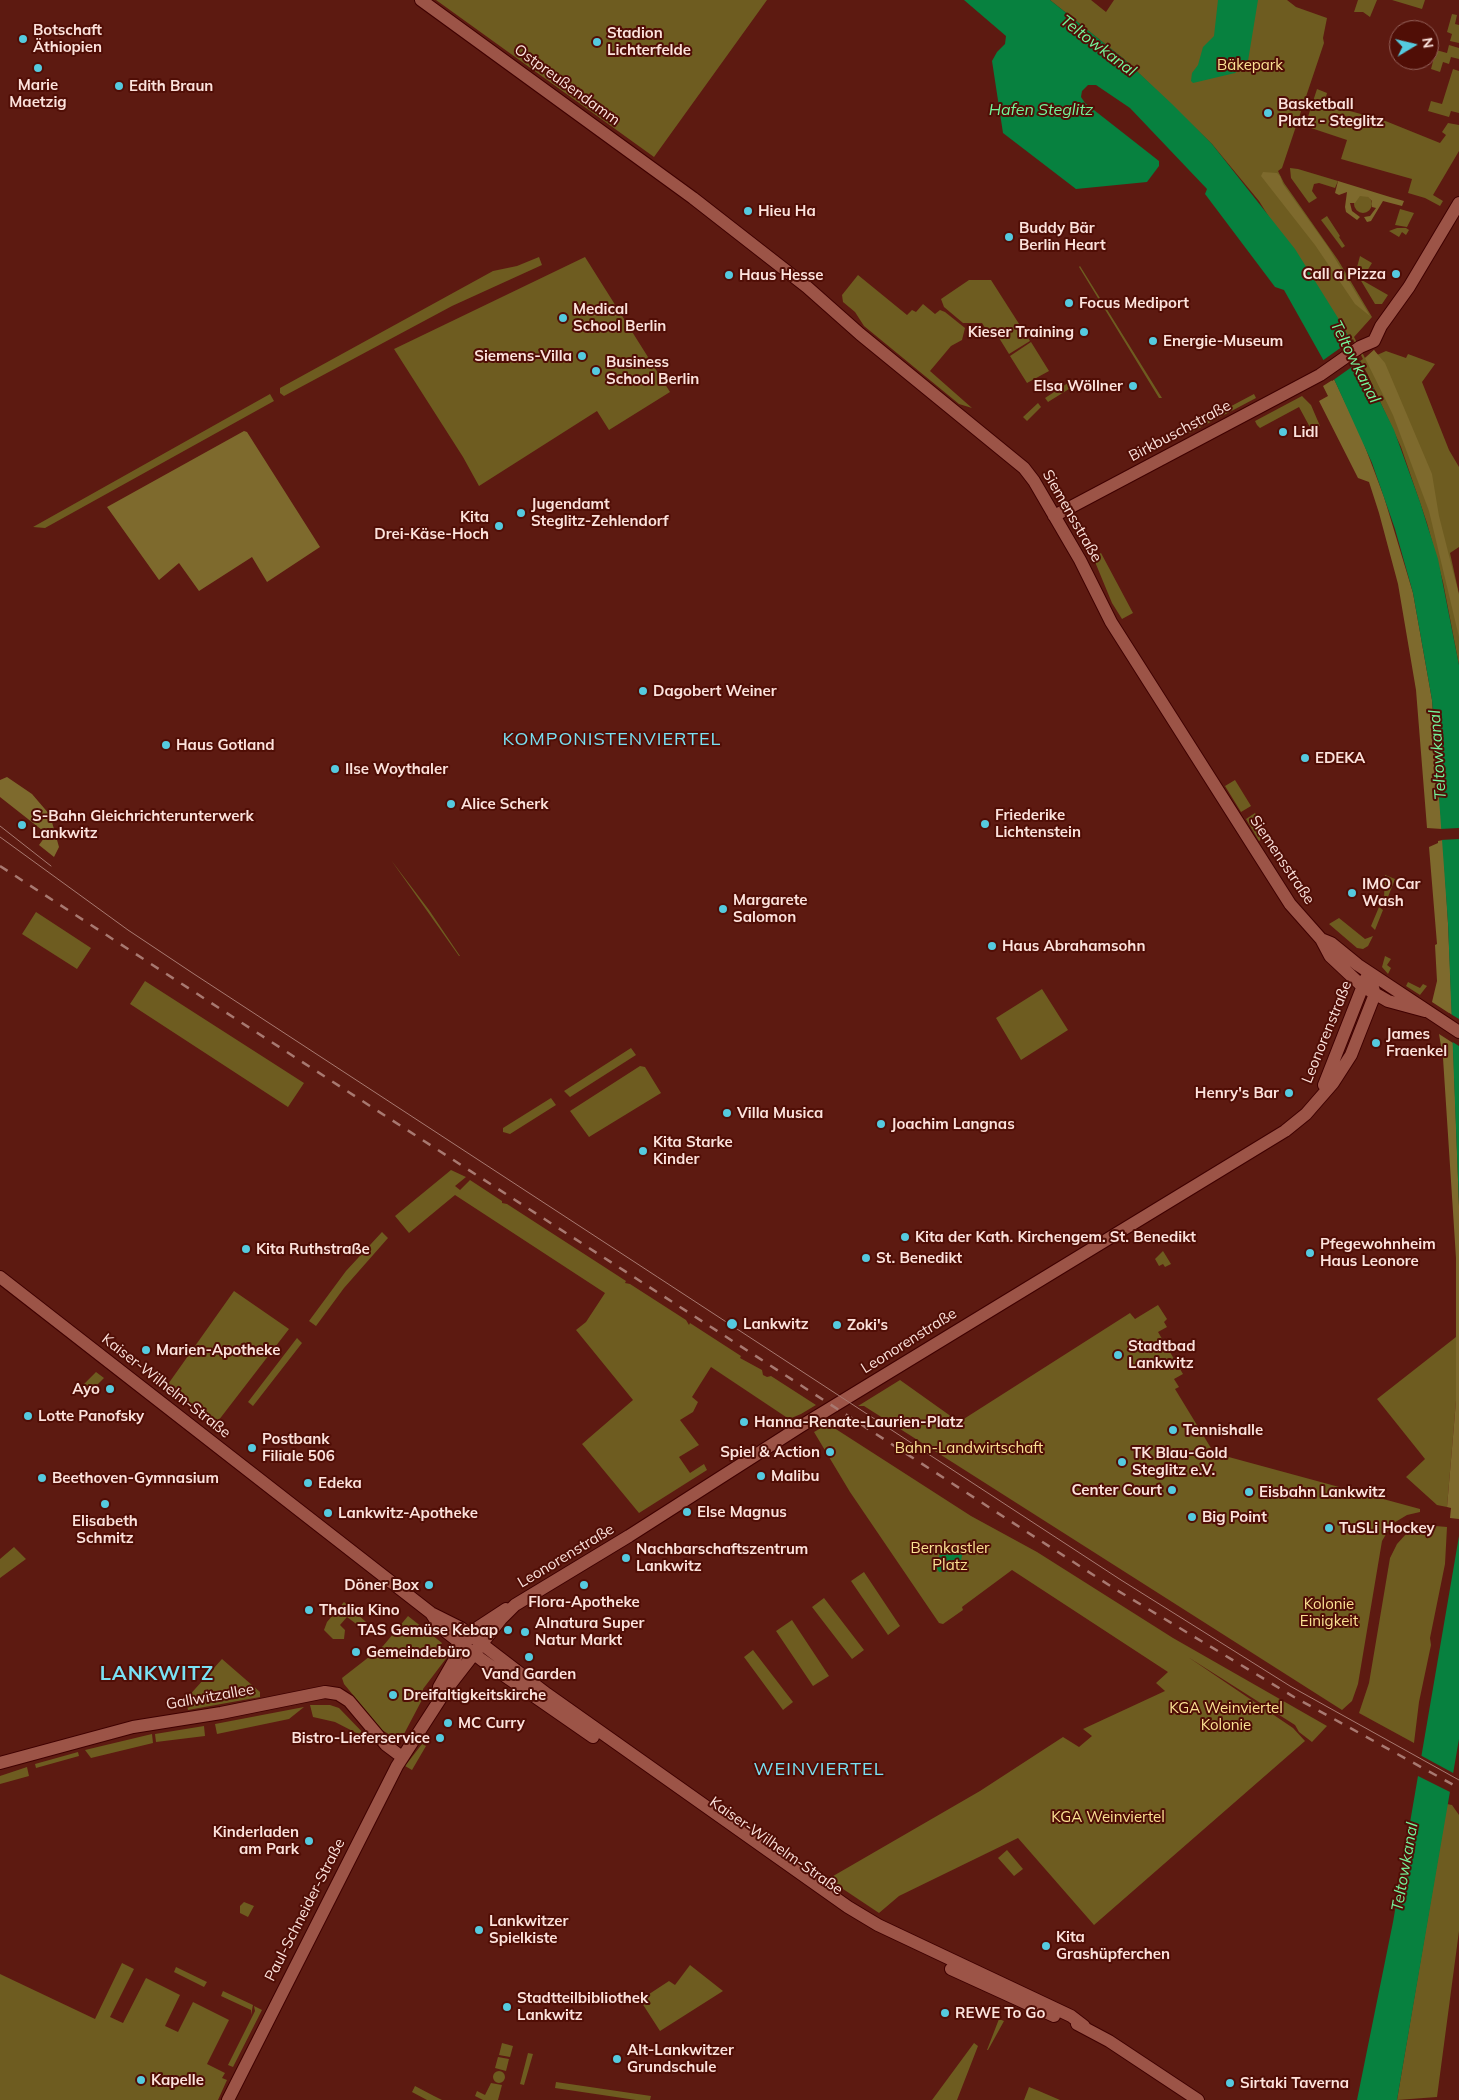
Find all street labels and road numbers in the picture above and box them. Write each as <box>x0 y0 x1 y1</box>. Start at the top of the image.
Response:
street label: Ostpreußendamm <box>511 41 623 129</box>
street label: Birkbuschstraße <box>1126 397 1234 465</box>
street label: Siemensstraße <box>1038 467 1106 565</box>
street label: Siemensstraße <box>1246 812 1318 908</box>
street label: Leonorenstraße <box>1298 978 1356 1086</box>
street label: Leonorenstraße <box>858 1304 960 1378</box>
street label: Kaiser-Wilhelm-Straße <box>98 1330 234 1442</box>
street label: Leonorenstraße <box>515 1520 617 1592</box>
street label: Gallwitzallee <box>165 1680 255 1714</box>
street label: Kaiser-Wilhelm-Straße <box>706 1793 846 1899</box>
street label: Paul-Schneider-Straße <box>261 1836 349 1984</box>

